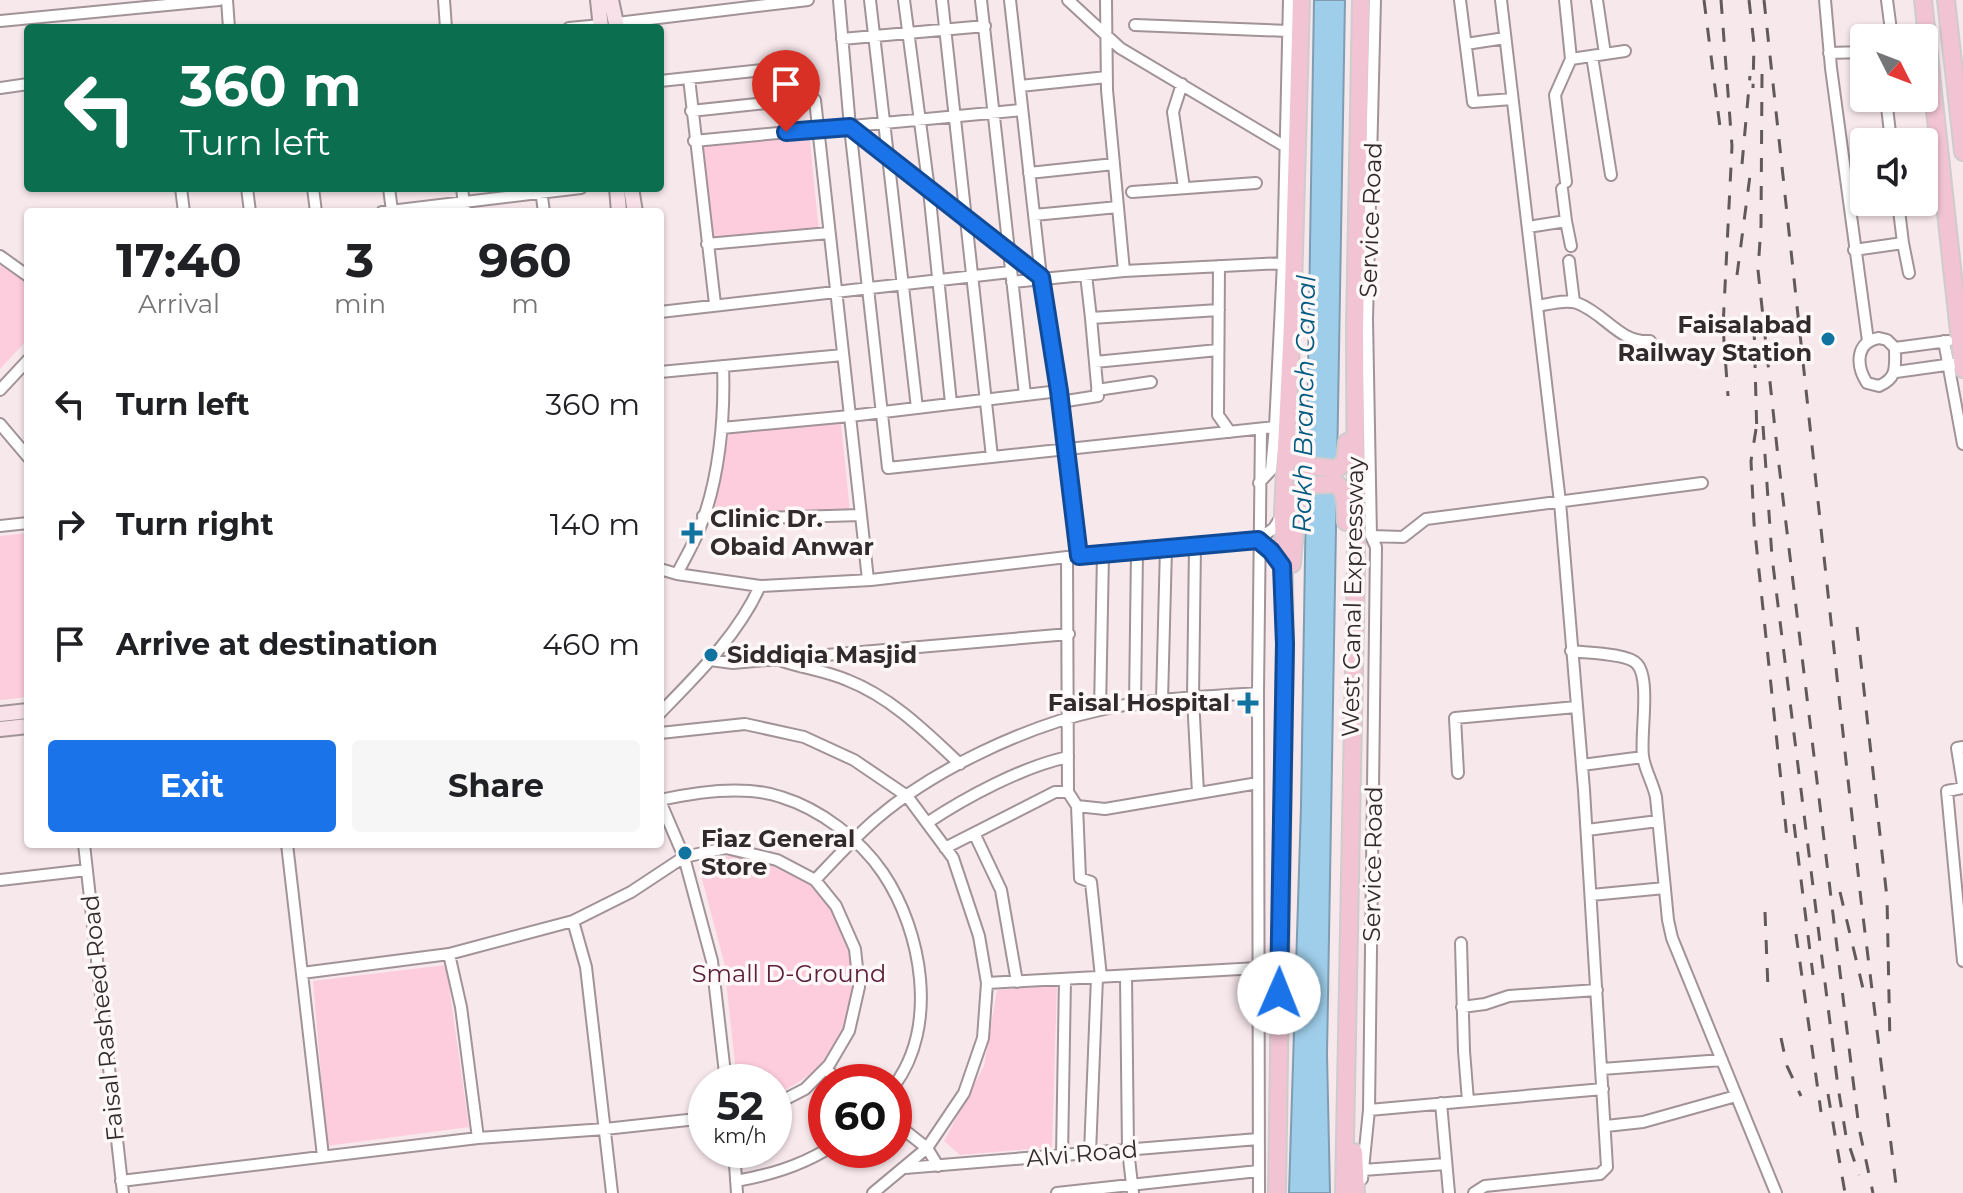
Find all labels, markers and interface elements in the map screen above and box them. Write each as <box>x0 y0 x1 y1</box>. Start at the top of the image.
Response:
north arrow <box>1850 24 1938 112</box>
map controls <box>1850 24 1938 216</box>
pin <box>752 50 820 132</box>
text: 360 m <box>180 52 361 120</box>
icon: left <box>48 56 152 160</box>
icon: arrive <box>764 62 808 106</box>
text: Turn left <box>180 120 331 164</box>
button: sound <box>1850 128 1938 216</box>
street label: Service Road <box>1353 142 1388 298</box>
text: 17:40 <box>116 231 242 289</box>
text: 3 <box>346 231 374 289</box>
text: 960 <box>478 231 572 289</box>
water label: Rakh Branch Canal <box>1286 275 1322 533</box>
text: Arrival <box>138 288 220 320</box>
text: min <box>334 288 386 320</box>
text: m <box>511 288 539 320</box>
place label: Faisalabad Railway Station <box>1617 310 1812 367</box>
marker: Faisalabad Railway Station <box>1819 330 1837 348</box>
icon: left <box>48 382 92 426</box>
text: Turn left <box>116 386 249 423</box>
text: 360 m <box>545 386 640 423</box>
street label: West Canal Expressway <box>1336 456 1369 738</box>
icon: right <box>48 502 92 546</box>
place label: Clinic Dr. Obaid Anwar <box>710 504 874 561</box>
text: Turn right <box>116 506 273 543</box>
text: 140 m <box>550 506 640 543</box>
marker: Clinic Dr. Obaid Anwar <box>681 522 703 544</box>
icon: arrive <box>48 622 92 666</box>
text: Arrive at destination <box>116 626 438 663</box>
text: 460 m <box>542 626 640 663</box>
place label: Siddiqia Masjid <box>727 640 917 669</box>
marker: Siddiqia Masjid <box>702 646 720 664</box>
place label: Faisal Hospital <box>1048 688 1230 717</box>
marker: Faisal Hospital <box>1237 692 1259 714</box>
button: Exit <box>48 740 336 832</box>
button: Share <box>352 740 640 832</box>
street label: Service Road <box>1357 786 1388 942</box>
place label: Fiaz General Store <box>701 824 855 881</box>
marker: Fiaz General Store <box>676 844 694 862</box>
street label: Faisal Rasheed Road <box>75 893 130 1143</box>
position arrow <box>1237 951 1321 1035</box>
park label: Small D-Ground <box>692 959 886 988</box>
speed limit sign: 60 <box>808 1064 912 1168</box>
text: 52 <box>716 1081 764 1130</box>
text: km/h <box>713 1124 767 1148</box>
street label: Alvi Road <box>1025 1134 1139 1173</box>

